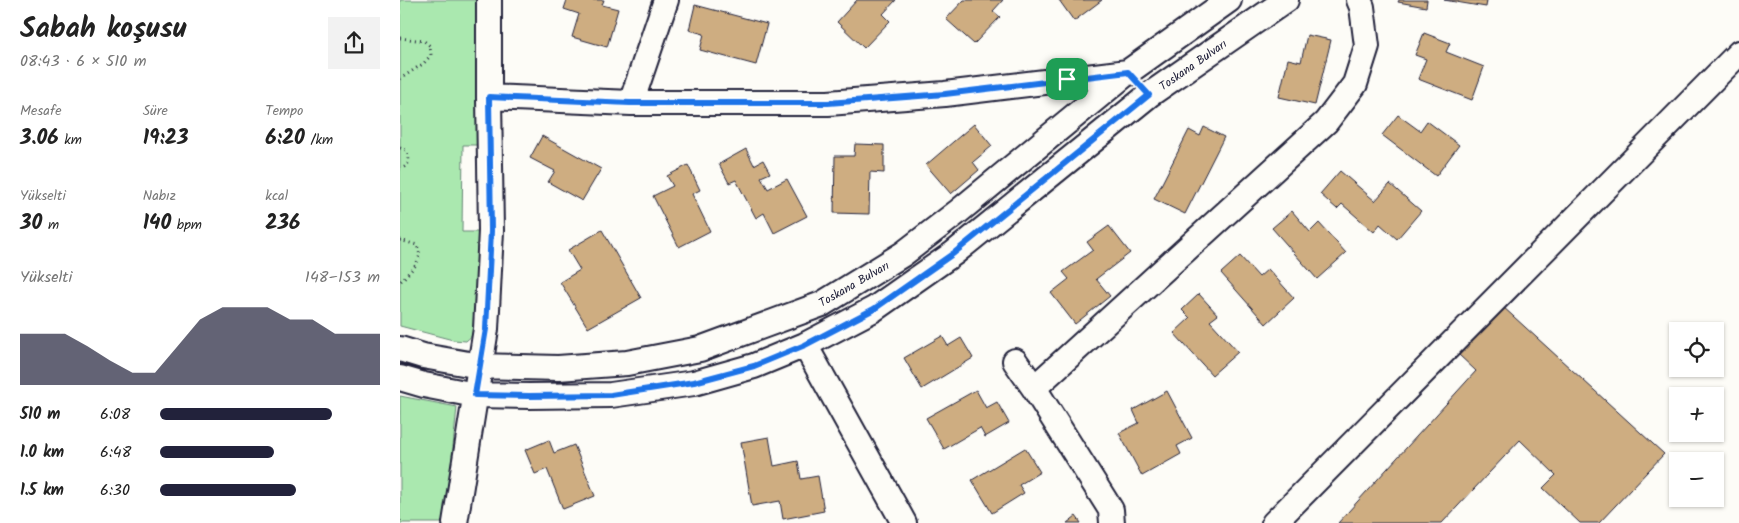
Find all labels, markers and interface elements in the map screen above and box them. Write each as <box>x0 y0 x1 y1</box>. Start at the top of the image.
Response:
text: Sabah koşusu <box>20 7 186 52</box>
button: share <box>328 17 380 69</box>
street label: Toskana Bulvarı <box>1155 35 1231 96</box>
text: 08:43 · 6 × 510 m <box>20 49 146 74</box>
pin <box>1046 58 1088 100</box>
icon: arrive <box>1053 65 1081 93</box>
text: Mesafe <box>20 100 61 122</box>
text: Süre <box>143 100 168 122</box>
text: Tempo <box>265 100 303 122</box>
text: 3.06 <box>20 122 59 155</box>
text: 19:23 <box>143 122 189 155</box>
text: 6:20 <box>265 122 305 155</box>
text: km <box>59 129 82 151</box>
text: /km <box>305 129 333 151</box>
text: Yükselti <box>20 185 66 207</box>
text: Nabız <box>143 185 176 207</box>
text: kcal <box>265 185 288 207</box>
text: 30 <box>20 207 42 240</box>
text: 140 <box>143 207 171 240</box>
text: 236 <box>265 207 300 240</box>
text: m <box>42 214 59 236</box>
text: bpm <box>171 214 202 236</box>
street label: Toskana Bulvarı <box>815 256 893 312</box>
text: Yükselti <box>20 265 72 290</box>
text: 148–153 m <box>305 265 380 290</box>
map controls <box>1669 322 1724 507</box>
button: locate <box>1669 322 1724 377</box>
button: + <box>1669 387 1724 442</box>
text: 510 m <box>20 402 60 427</box>
text: 6:08 <box>100 402 130 427</box>
text: 1.0 km <box>20 440 64 465</box>
text: 6:48 <box>100 440 131 465</box>
button: − <box>1669 452 1724 507</box>
text: 1.5 km <box>20 478 64 503</box>
text: 6:30 <box>100 478 130 503</box>

